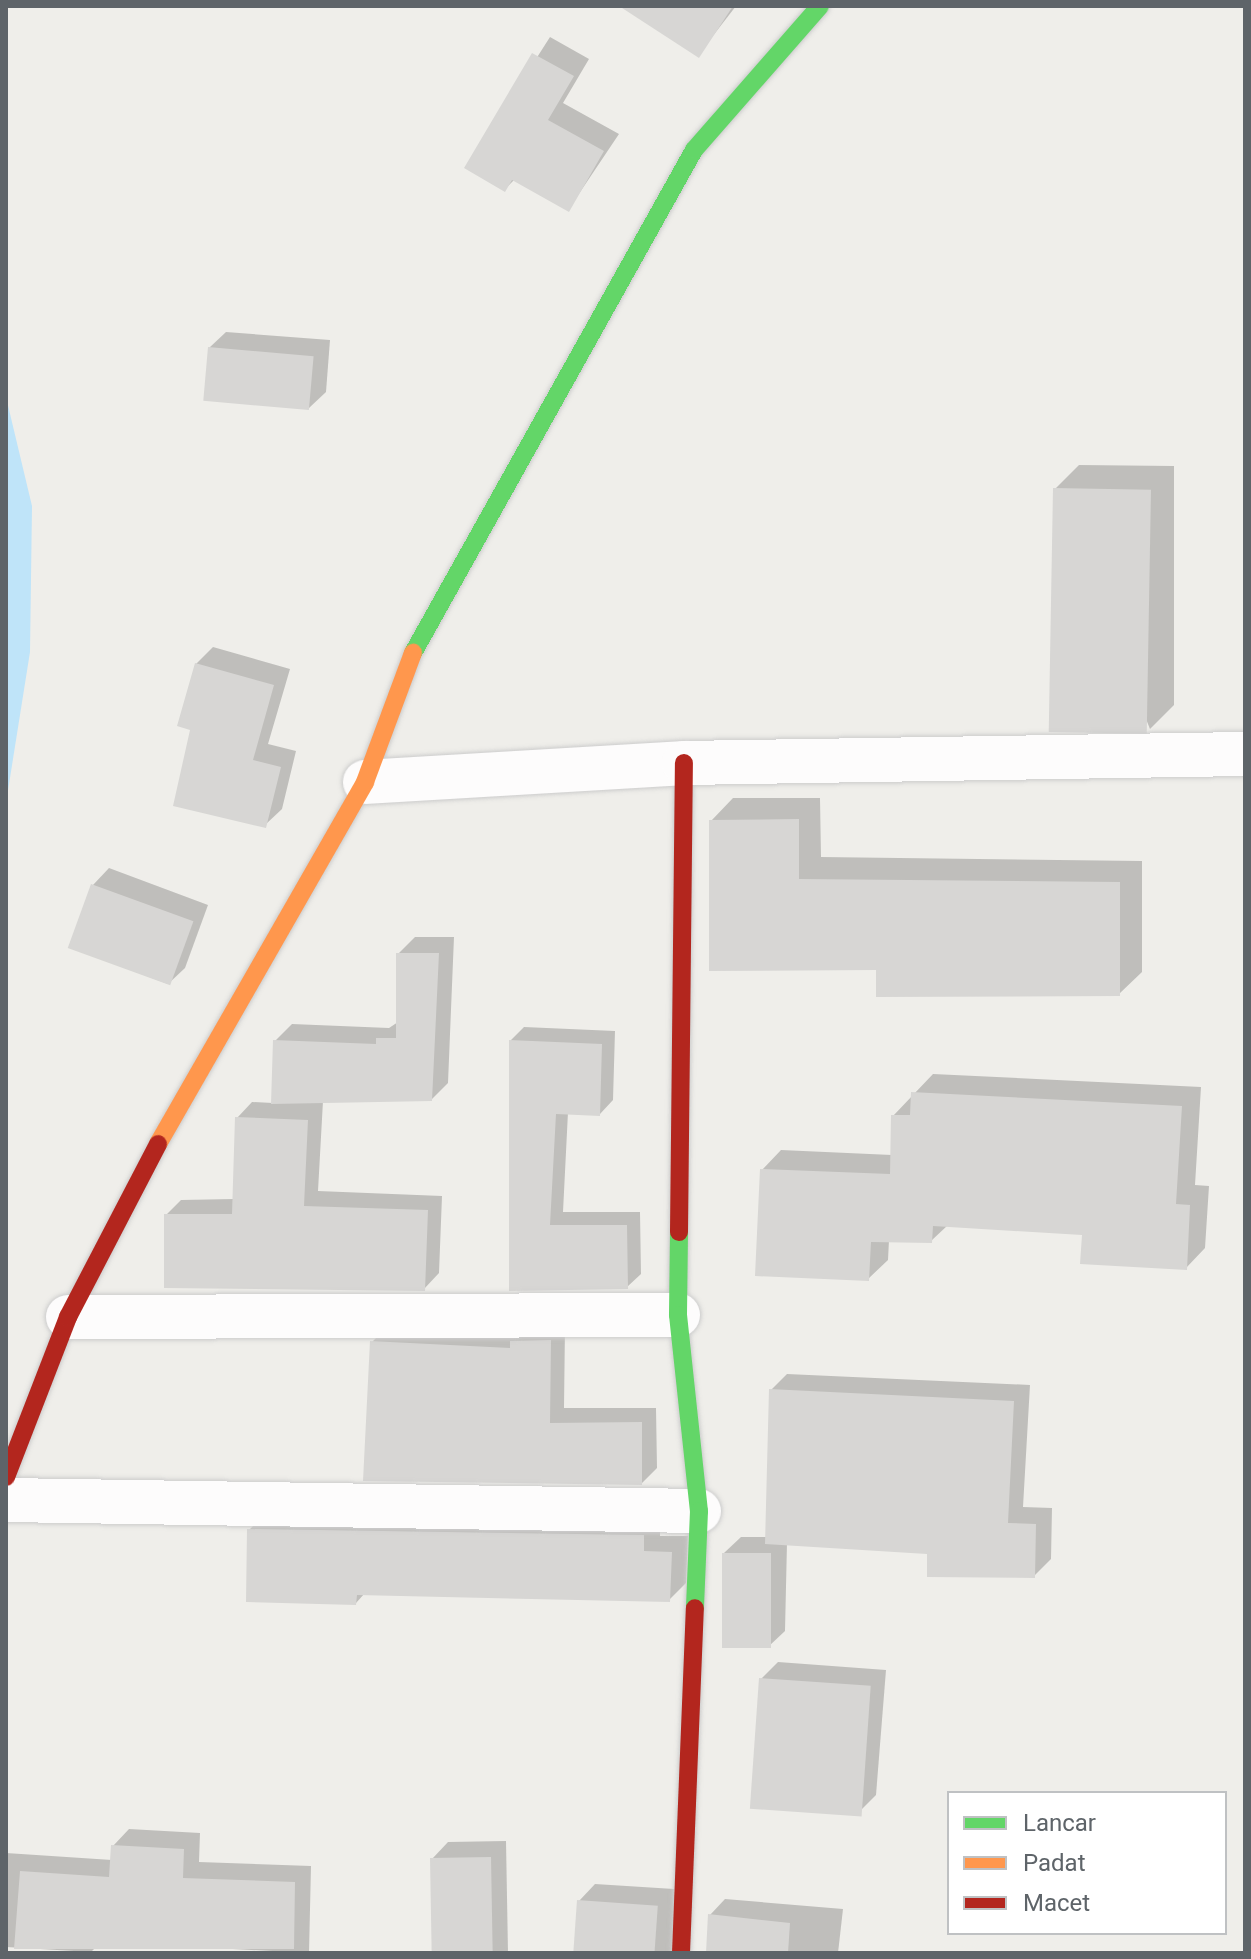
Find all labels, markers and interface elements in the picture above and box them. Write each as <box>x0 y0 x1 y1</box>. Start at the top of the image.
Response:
legend <box>947 1791 1227 1935</box>
text: Lancar <box>1023 1809 1096 1837</box>
text: Padat <box>1023 1849 1086 1877</box>
text: Macet <box>1023 1889 1090 1917</box>

